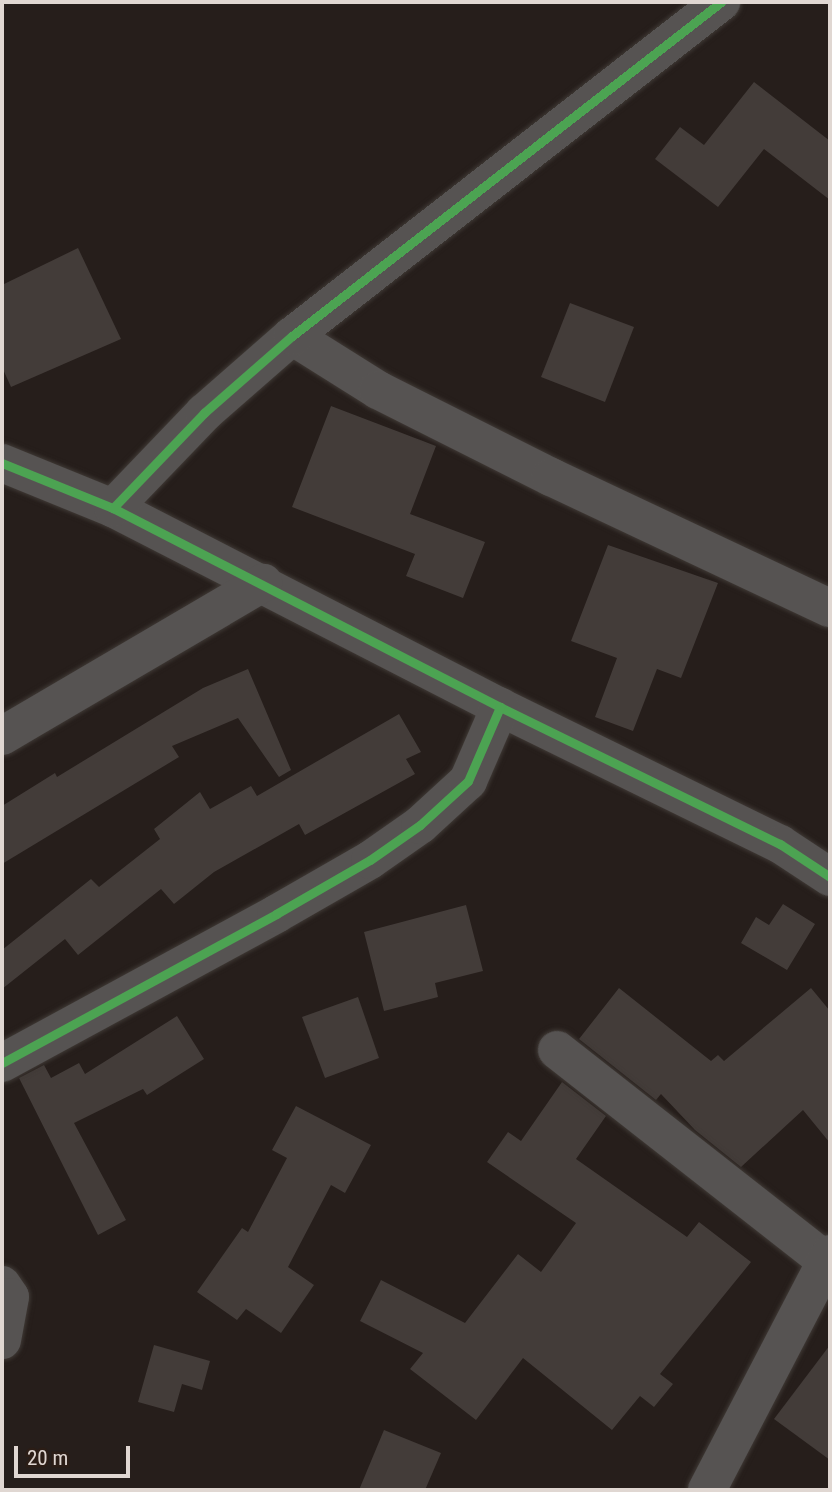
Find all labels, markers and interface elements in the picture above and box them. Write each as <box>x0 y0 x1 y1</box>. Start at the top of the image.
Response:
scale bar <box>18 1432 133 1476</box>
text: 20 m <box>27 1446 68 1470</box>

